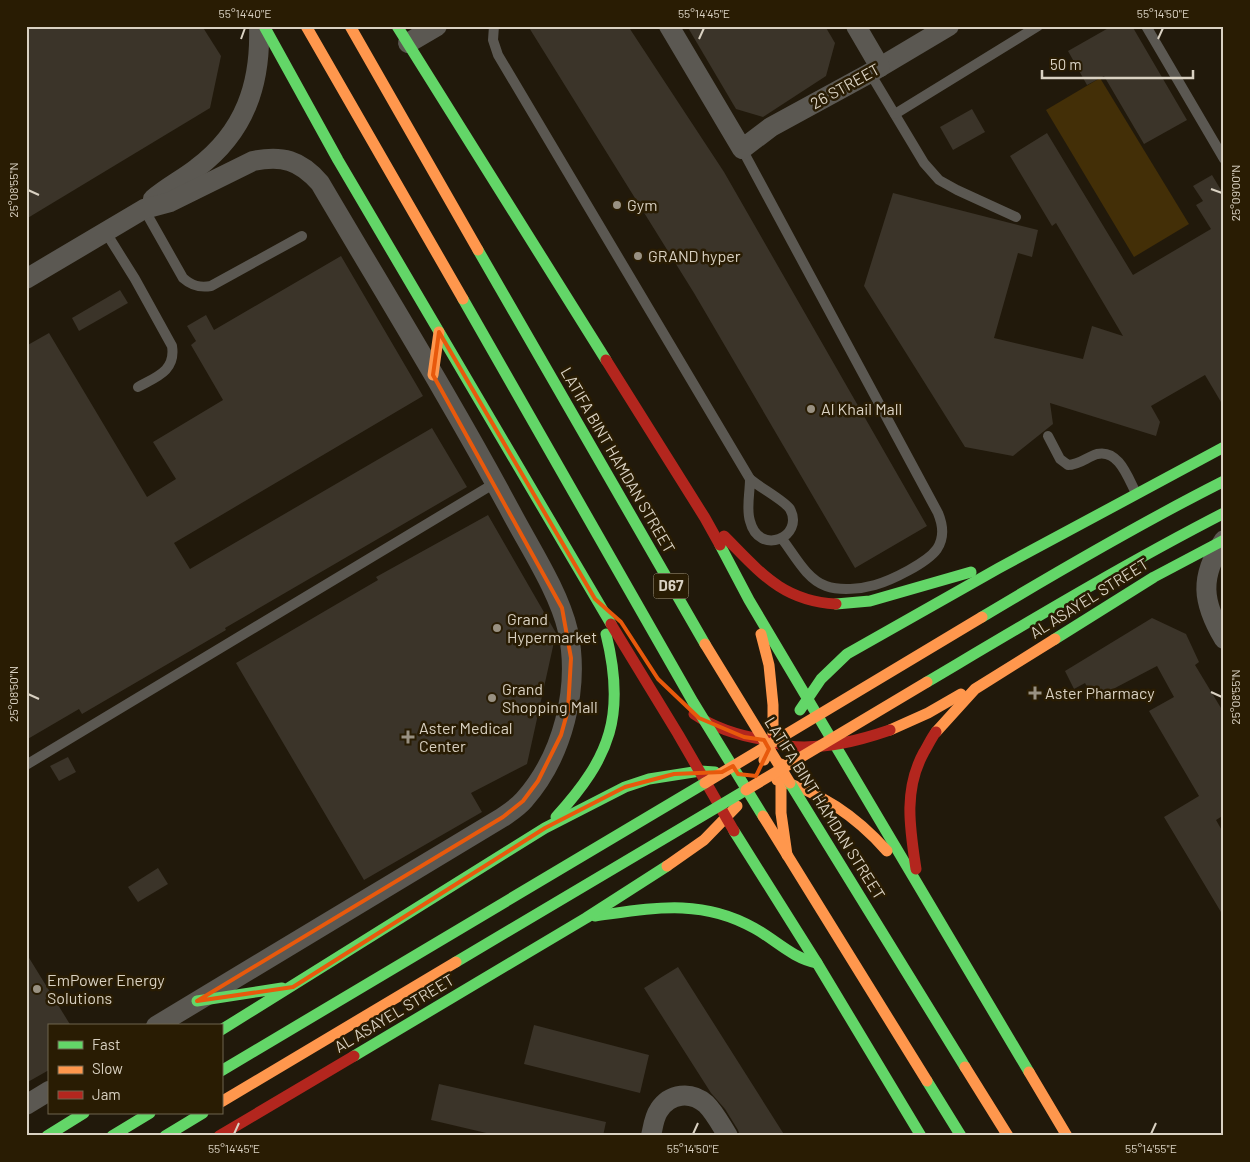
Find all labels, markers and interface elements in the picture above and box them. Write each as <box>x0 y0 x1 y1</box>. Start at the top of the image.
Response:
text: 55°14'40"E <box>219 6 271 20</box>
text: 55°14'45"E <box>678 6 730 20</box>
text: 55°14'50"E <box>1137 6 1189 20</box>
scale bar <box>1042 48 1194 80</box>
text: 50 m <box>1050 55 1082 73</box>
street label: 26 STREET <box>807 59 883 112</box>
text: 25°08'55"N <box>6 162 20 218</box>
text: 25°09'00"N <box>1228 165 1242 221</box>
place label: Gym <box>627 195 657 214</box>
marker: Gym <box>611 199 623 211</box>
place label: GRAND hyper <box>648 246 741 265</box>
marker: GRAND hyper <box>632 250 644 262</box>
street label: LATIFA BINT HAMDAN STREET <box>557 363 680 556</box>
place label: Al Khail Mall <box>821 399 902 418</box>
marker: Al Khail Mall <box>805 403 817 415</box>
street label: AL ASAYEL STREET <box>1026 553 1152 642</box>
road number: D67 <box>654 574 688 598</box>
place label: Grand Hypermarket <box>507 609 597 646</box>
marker: Grand Hypermarket <box>491 622 503 634</box>
text: 25°08'50"N <box>6 666 20 722</box>
text: 25°08'55"N <box>1228 669 1242 725</box>
place label: Grand Shopping Mall <box>502 679 598 716</box>
place label: Aster Pharmacy <box>1045 683 1155 702</box>
marker: Aster Pharmacy <box>1029 687 1041 699</box>
marker: Grand Shopping Mall <box>486 692 498 704</box>
street label: LATIFA BINT HAMDAN STREET <box>761 713 890 902</box>
place label: Aster Medical Center <box>419 718 513 755</box>
marker: Aster Medical Center <box>401 730 415 744</box>
street label: AL ASAYEL STREET <box>330 969 457 1056</box>
place label: EmPower Energy Solutions <box>47 970 165 1007</box>
marker: EmPower Energy Solutions <box>31 983 43 995</box>
legend <box>48 1024 222 1114</box>
text: Fast <box>92 1035 120 1053</box>
text: Slow <box>92 1059 123 1077</box>
text: Jam <box>92 1085 121 1103</box>
text: 55°14'45"E <box>208 1141 260 1155</box>
text: 55°14'50"E <box>667 1141 719 1155</box>
text: 55°14'55"E <box>1125 1141 1177 1155</box>

